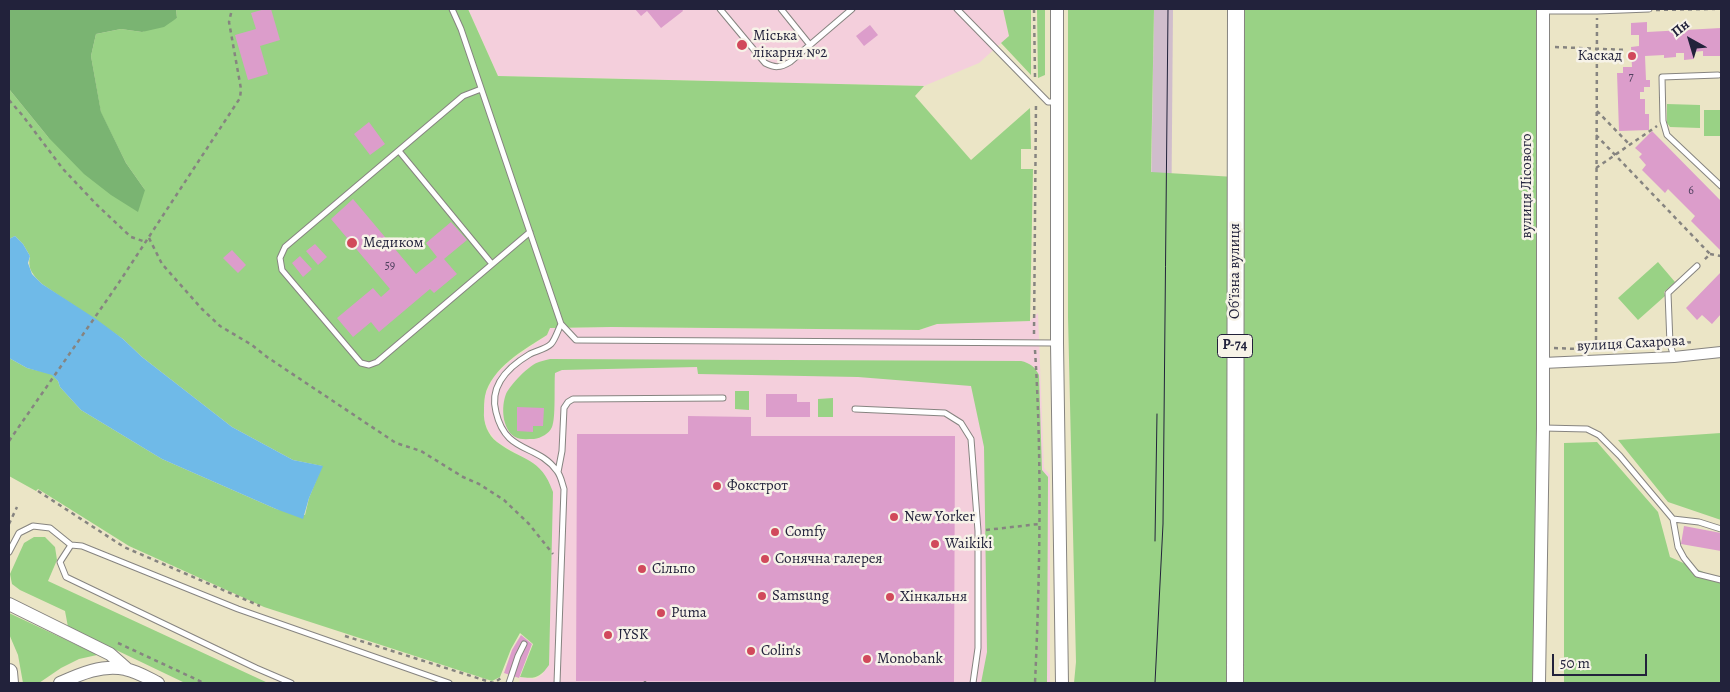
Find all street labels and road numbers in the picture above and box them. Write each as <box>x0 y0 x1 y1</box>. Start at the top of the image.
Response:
street label: вулиця Лісового <box>1518 134 1536 238</box>
street label: Обʼїзна вулиця <box>1226 223 1244 319</box>
street label: вулиця Сахарова <box>1576 332 1686 356</box>
road number: Р-74 <box>1218 334 1252 358</box>

